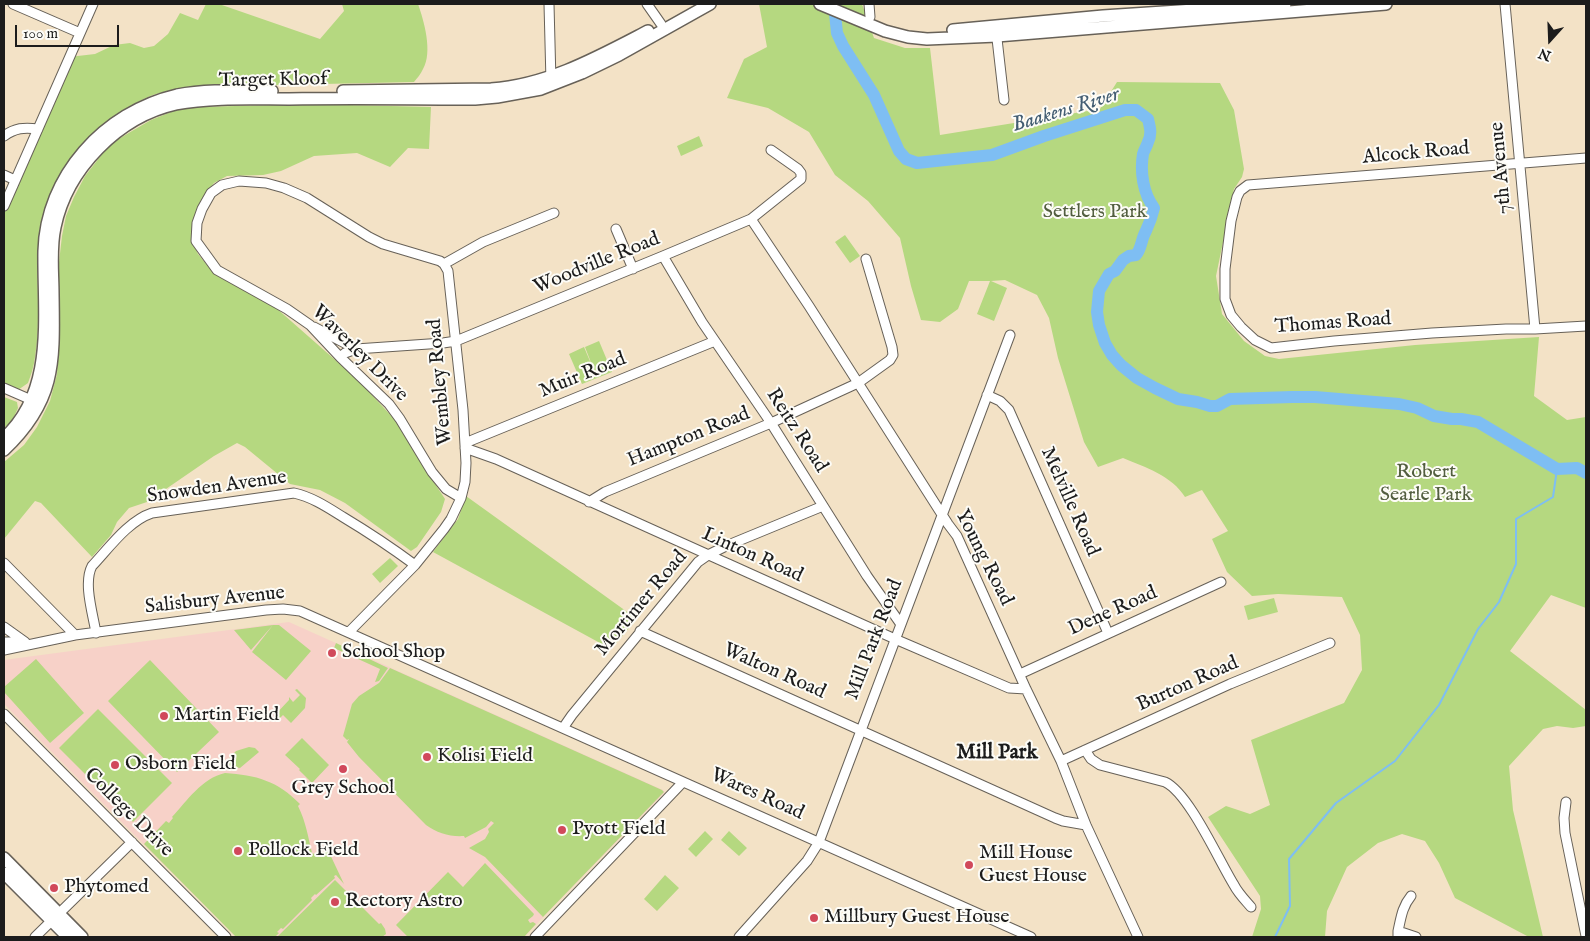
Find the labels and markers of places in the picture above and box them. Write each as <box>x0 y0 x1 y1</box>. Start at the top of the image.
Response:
place label: School Shop <box>342 641 445 665</box>
marker: School Shop <box>326 647 338 659</box>
place label: Martin Field <box>174 704 279 728</box>
marker: Martin Field <box>158 710 170 722</box>
place label: Kolisi Field <box>437 745 533 769</box>
marker: Kolisi Field <box>421 751 433 763</box>
place label: Osborn Field <box>125 753 236 777</box>
marker: Osborn Field <box>109 759 121 771</box>
marker: Grey School <box>337 763 349 775</box>
place label: Grey School <box>292 777 394 801</box>
place label: Pyott Field <box>572 818 665 842</box>
marker: Pyott Field <box>556 824 568 836</box>
place label: Pollock Field <box>248 839 358 863</box>
place label: Mill House Guest House <box>979 842 1087 889</box>
marker: Pollock Field <box>232 845 244 857</box>
marker: Mill House Guest House <box>963 859 975 871</box>
place label: Phytomed <box>64 876 149 900</box>
marker: Phytomed <box>48 882 60 894</box>
place label: Rectory Astro <box>345 890 462 914</box>
marker: Rectory Astro <box>329 896 341 908</box>
place label: Millbury Guest House <box>824 906 1009 930</box>
marker: Millbury Guest House <box>808 912 820 924</box>

